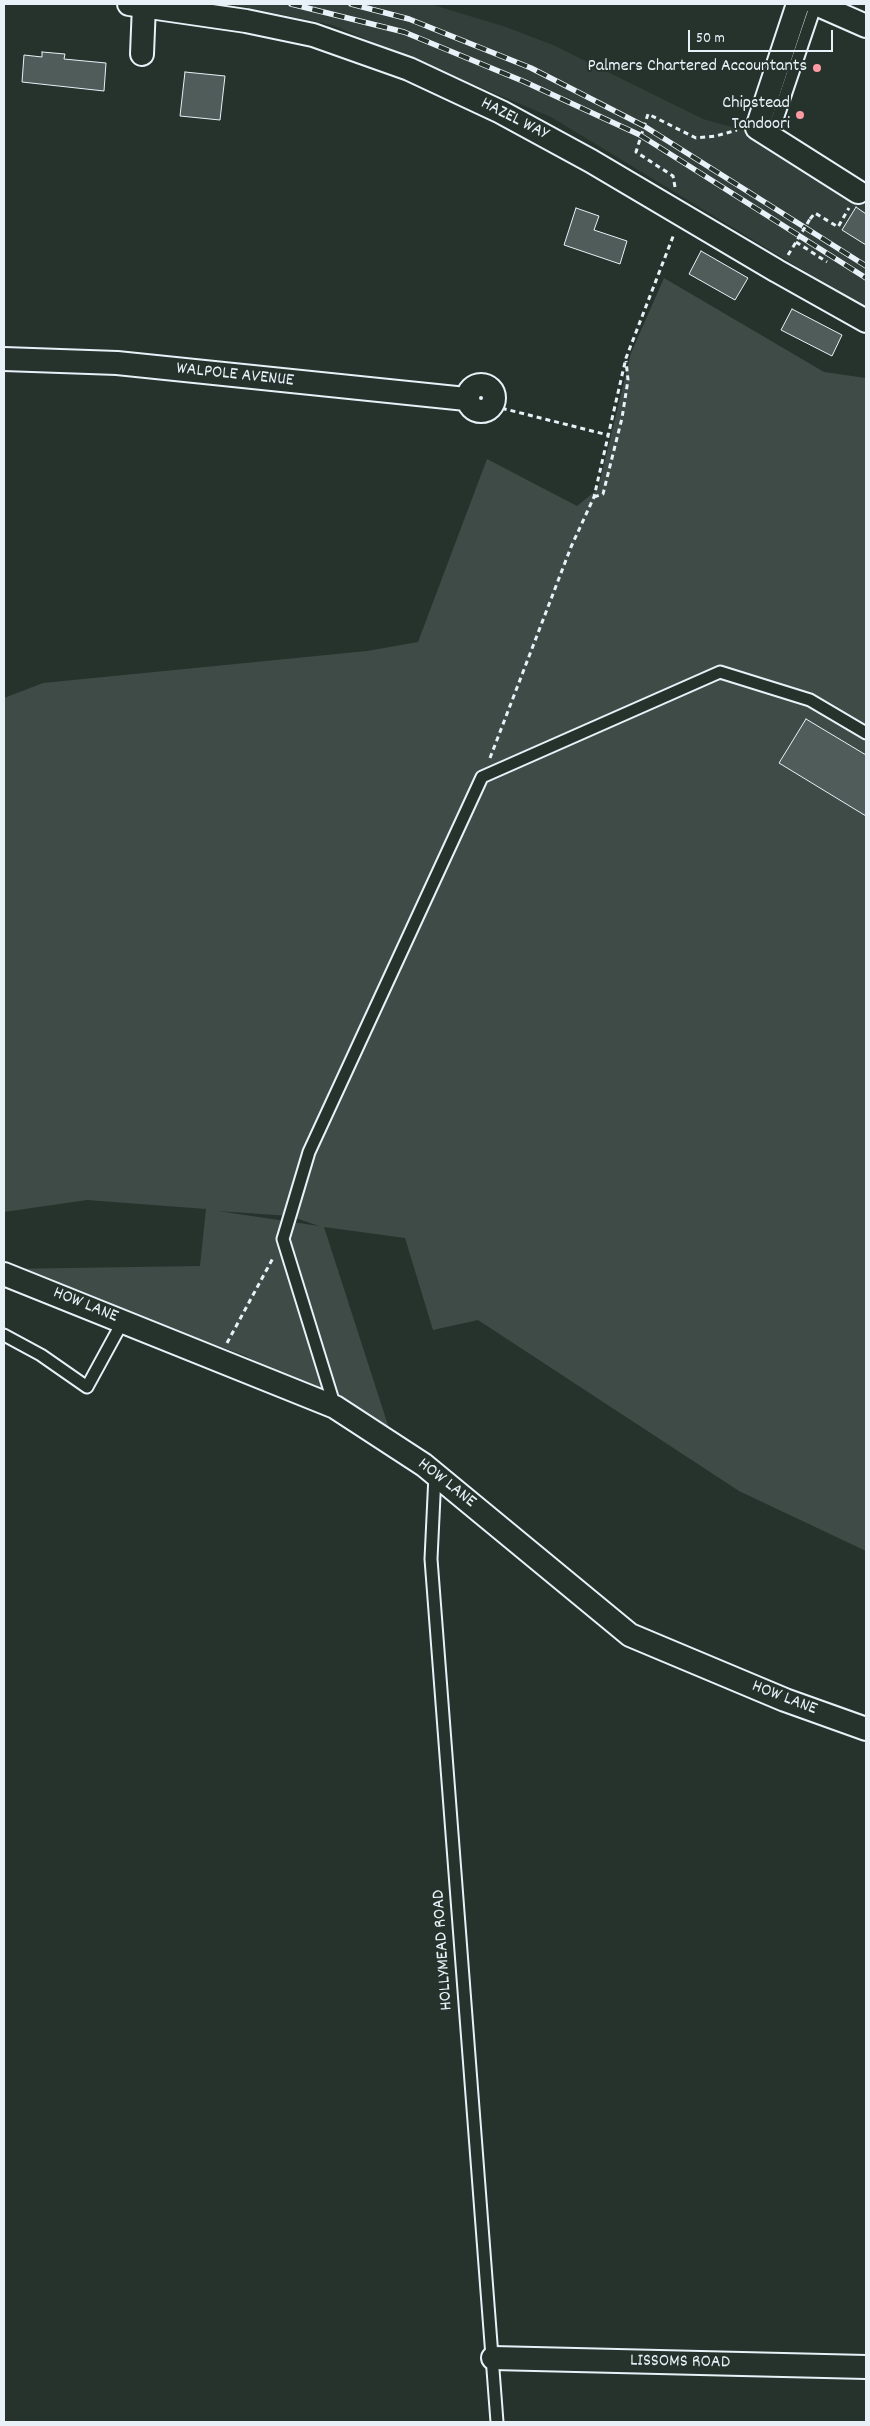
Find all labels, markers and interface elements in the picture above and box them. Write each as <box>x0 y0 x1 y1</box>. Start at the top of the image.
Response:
scale bar <box>690 20 835 52</box>
text: 50 m <box>696 28 725 50</box>
place label: Palmers Chartered Accountants <box>587 57 807 79</box>
marker: Palmers Chartered Accountants <box>811 62 823 74</box>
street label: HAZEL WAY <box>476 94 552 146</box>
place label: Chipstead Tandoori <box>722 94 790 136</box>
marker: Chipstead Tandoori <box>794 109 806 121</box>
street label: WALPOLE AVENUE <box>175 359 295 393</box>
street label: HOW LANE <box>49 1283 121 1329</box>
street label: HOW LANE <box>412 1454 480 1514</box>
street label: HOW LANE <box>748 1677 820 1721</box>
street label: HOLLYMEAD ROAD <box>429 1889 459 2011</box>
street label: LISSOMS ROAD <box>630 2351 730 2375</box>

